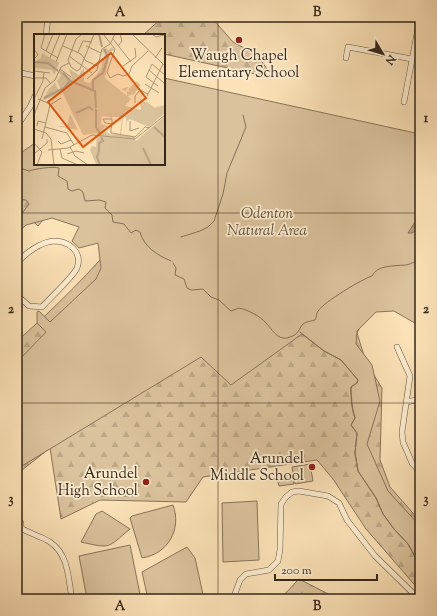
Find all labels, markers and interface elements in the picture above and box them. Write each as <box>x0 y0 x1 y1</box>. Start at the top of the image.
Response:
text: A <box>115 4 126 22</box>
text: B <box>313 4 322 22</box>
inset map <box>34 34 165 165</box>
north arrow <box>363 34 403 74</box>
marker: Waugh Chapel Elementary School <box>234 35 244 45</box>
place label: Waugh Chapel Elementary School <box>179 46 300 84</box>
text: N <box>381 50 400 68</box>
text: 1 <box>9 110 14 128</box>
text: 1 <box>424 110 429 128</box>
park label: Odenton Natural Area <box>227 204 307 242</box>
text: 2 <box>8 301 15 319</box>
text: 2 <box>423 301 430 319</box>
place label: Arundel Middle School <box>210 449 304 487</box>
marker: Arundel Middle School <box>307 462 317 472</box>
place label: Arundel High School <box>58 464 138 502</box>
marker: Arundel High School <box>141 477 151 487</box>
text: 3 <box>8 491 14 509</box>
text: 3 <box>423 491 429 509</box>
scale bar <box>275 556 377 582</box>
text: 200 m <box>281 562 312 580</box>
text: A <box>115 598 126 616</box>
text: B <box>313 598 322 616</box>

